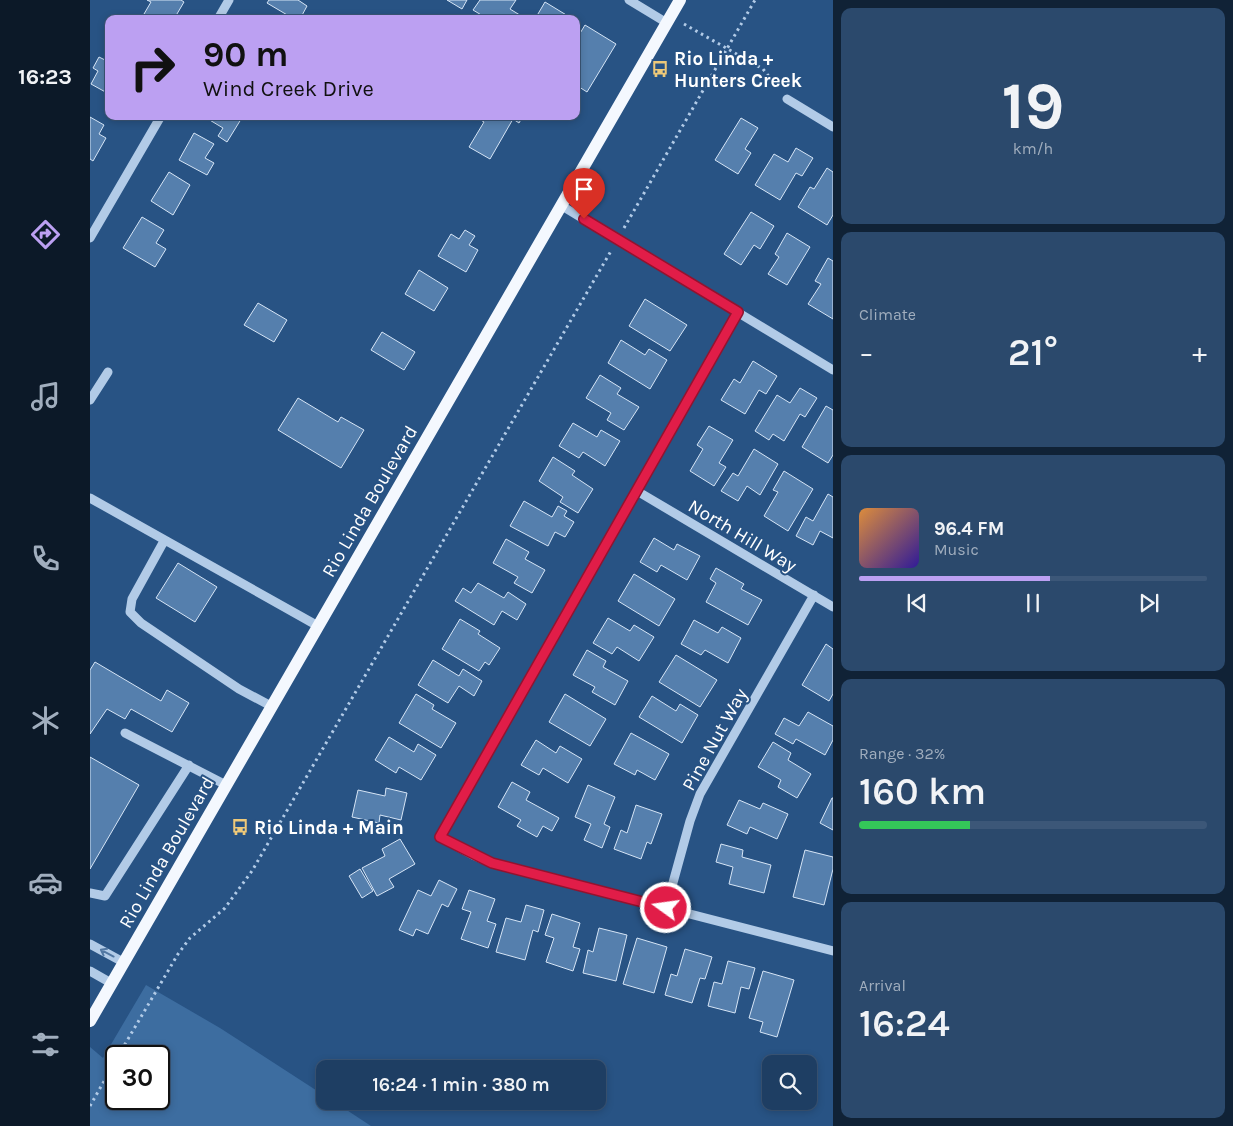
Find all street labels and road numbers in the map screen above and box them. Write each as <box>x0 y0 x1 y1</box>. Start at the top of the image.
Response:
street label: Rio Linda Boulevard <box>318 422 422 581</box>
street label: North Hill Way <box>684 495 801 577</box>
street label: Pine Nut Way <box>678 684 752 795</box>
street label: Rio Linda Boulevard <box>115 773 219 932</box>

